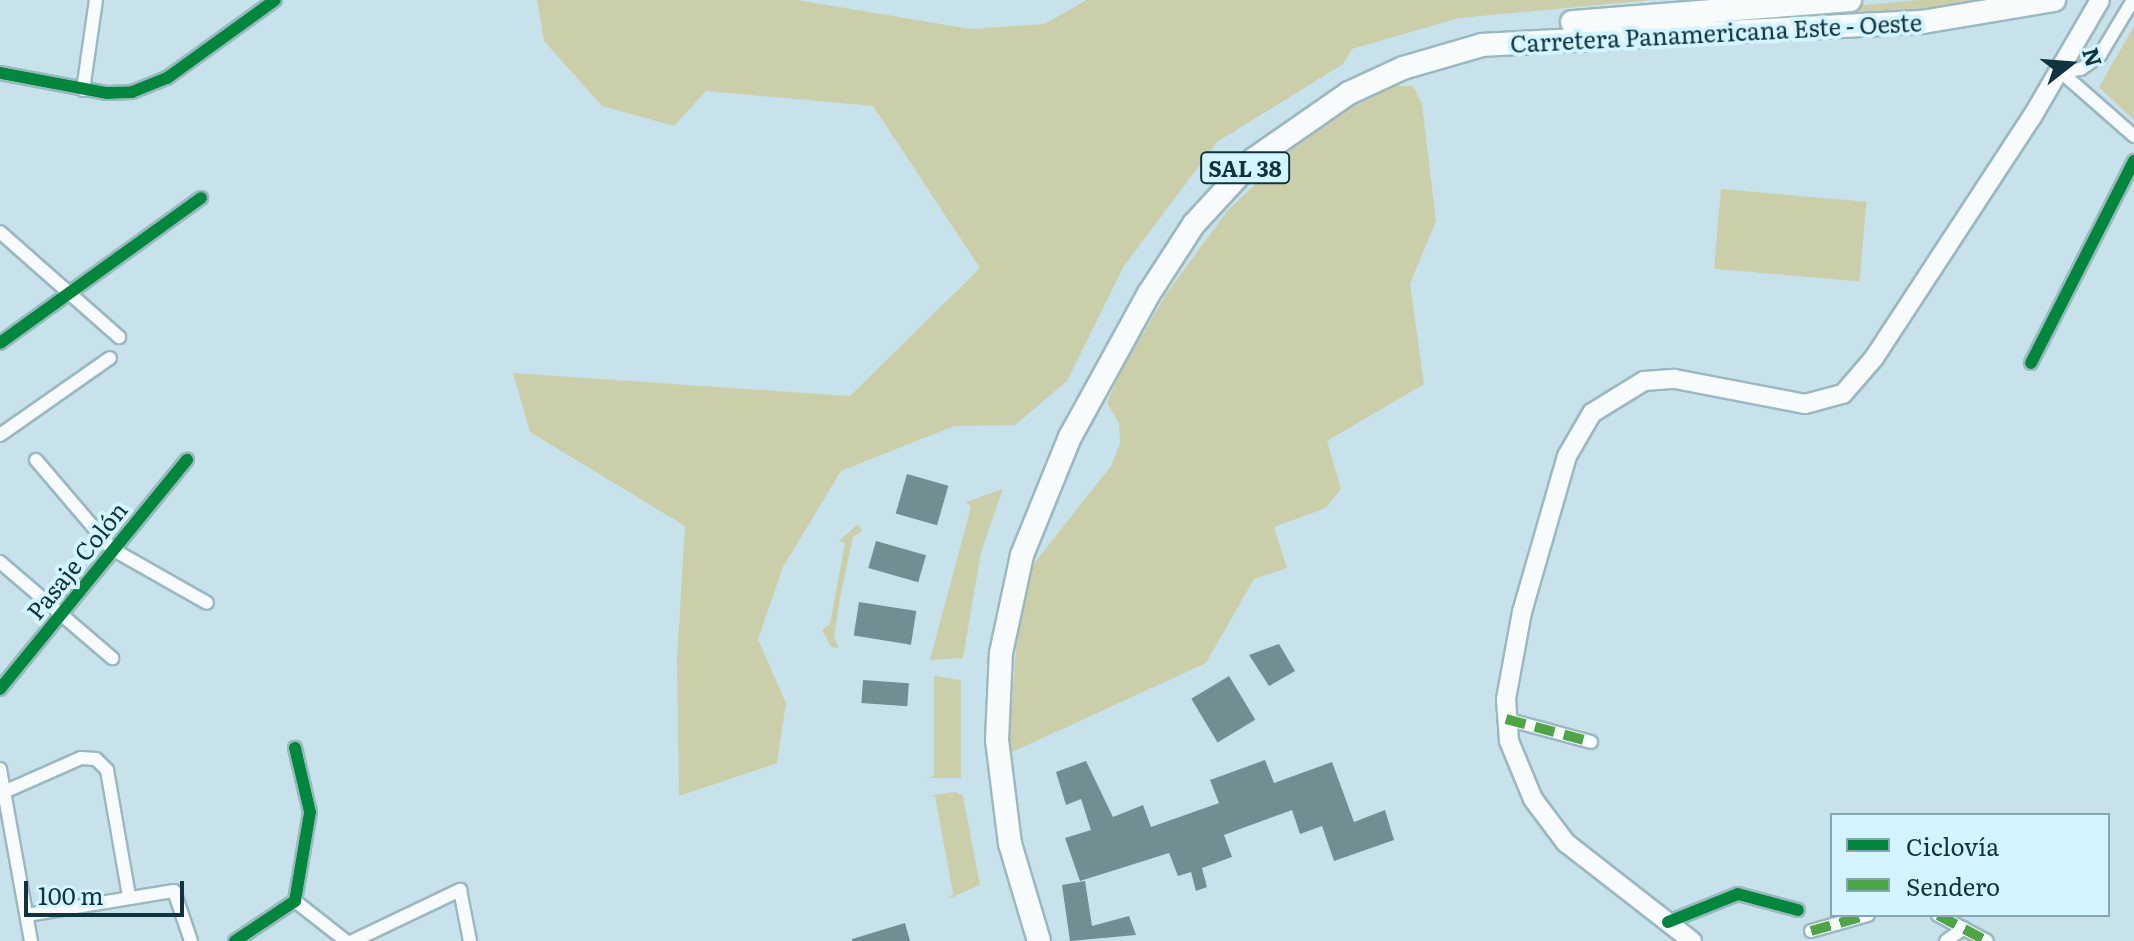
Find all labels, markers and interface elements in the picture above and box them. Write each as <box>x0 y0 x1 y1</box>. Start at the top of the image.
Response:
street label: Carretera Panamericana Este - Oeste <box>1509 7 1923 57</box>
north arrow <box>2030 24 2110 104</box>
text: N <box>2075 43 2112 70</box>
road number: SAL 38 <box>1199 150 1291 186</box>
street label: Pasaje Colón <box>20 495 132 625</box>
legend <box>1830 813 2110 917</box>
text: Ciclovía <box>1906 828 1999 863</box>
scale bar <box>28 865 188 915</box>
text: Sendero <box>1906 868 2000 903</box>
text: 100 m <box>38 877 104 912</box>

